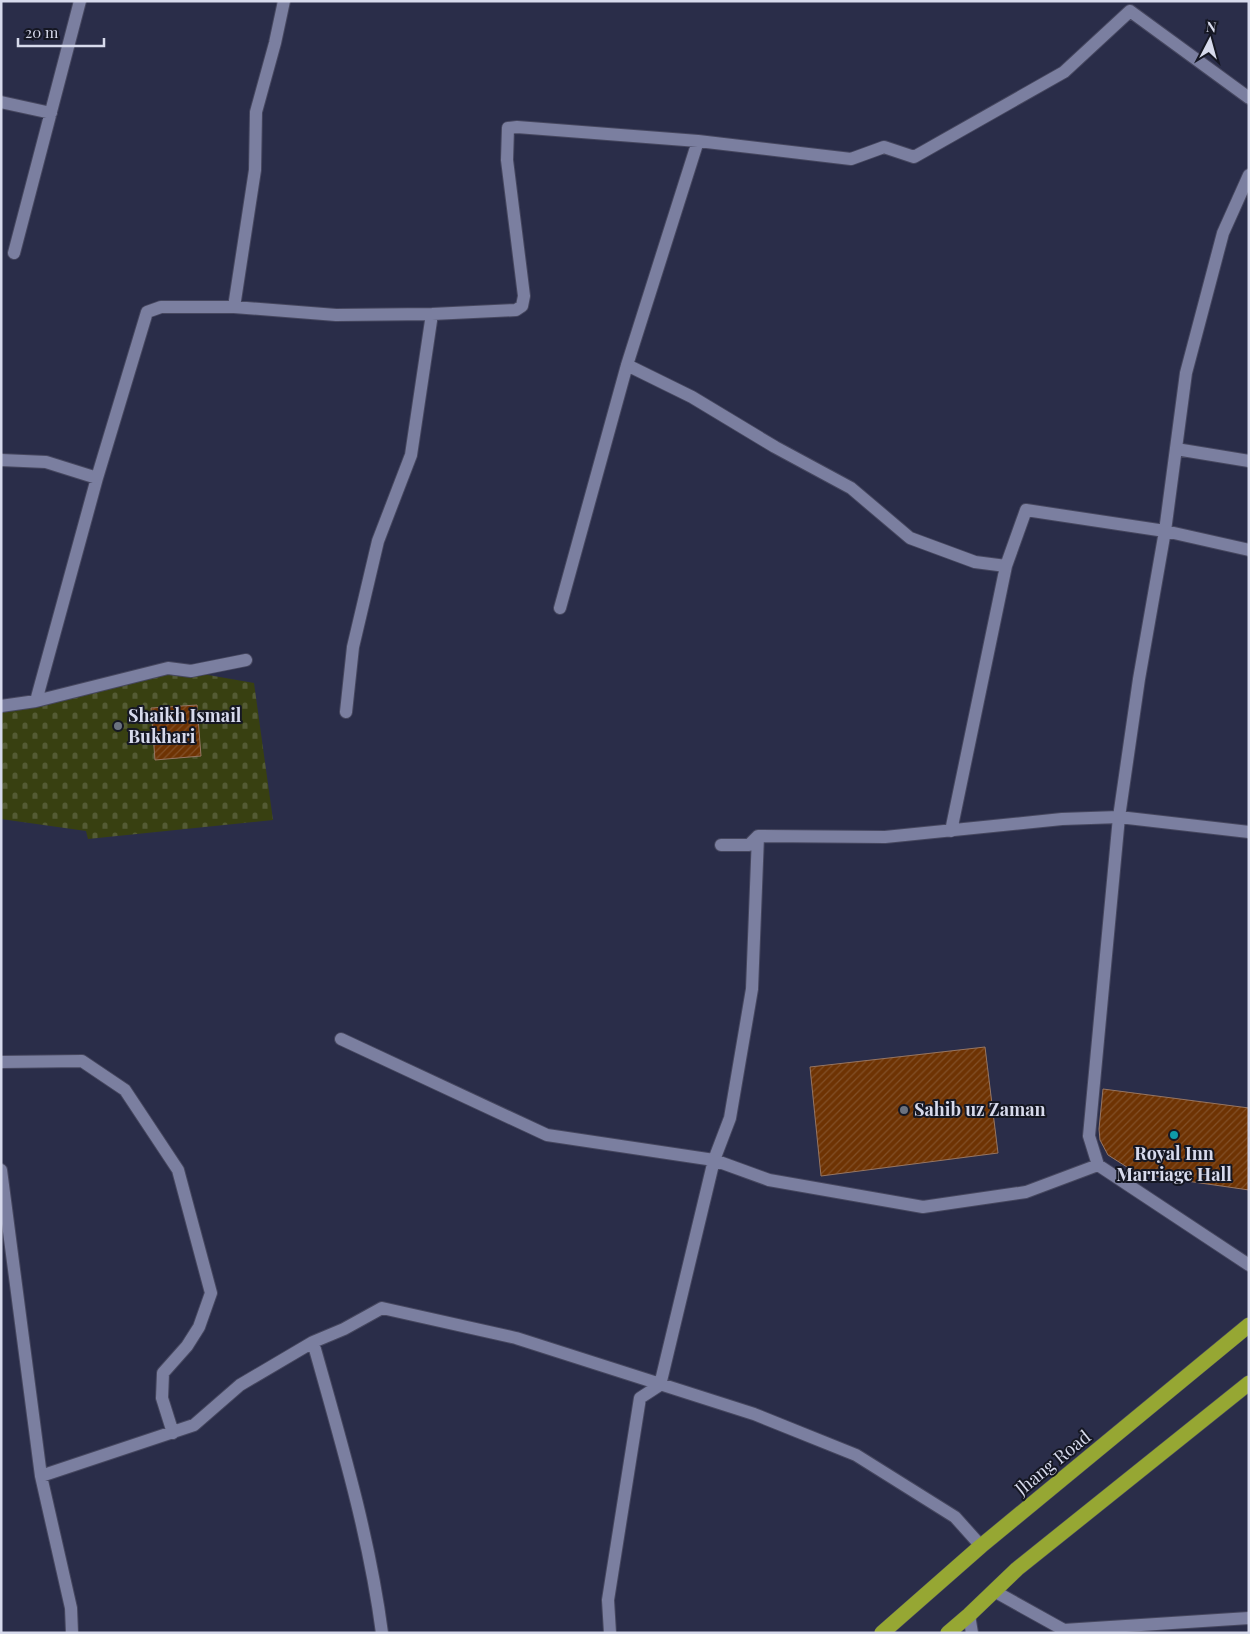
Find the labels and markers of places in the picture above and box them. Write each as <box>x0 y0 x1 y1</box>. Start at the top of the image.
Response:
place label: Shaikh Ismail Bukhari <box>128 703 242 748</box>
marker: Shaikh Ismail Bukhari <box>112 720 124 732</box>
place label: Sahib uz Zaman <box>914 1097 1046 1121</box>
marker: Sahib uz Zaman <box>898 1104 910 1116</box>
marker: Royal Inn Marriage Hall <box>1168 1129 1180 1141</box>
place label: Royal Inn Marriage Hall <box>1116 1141 1232 1186</box>

